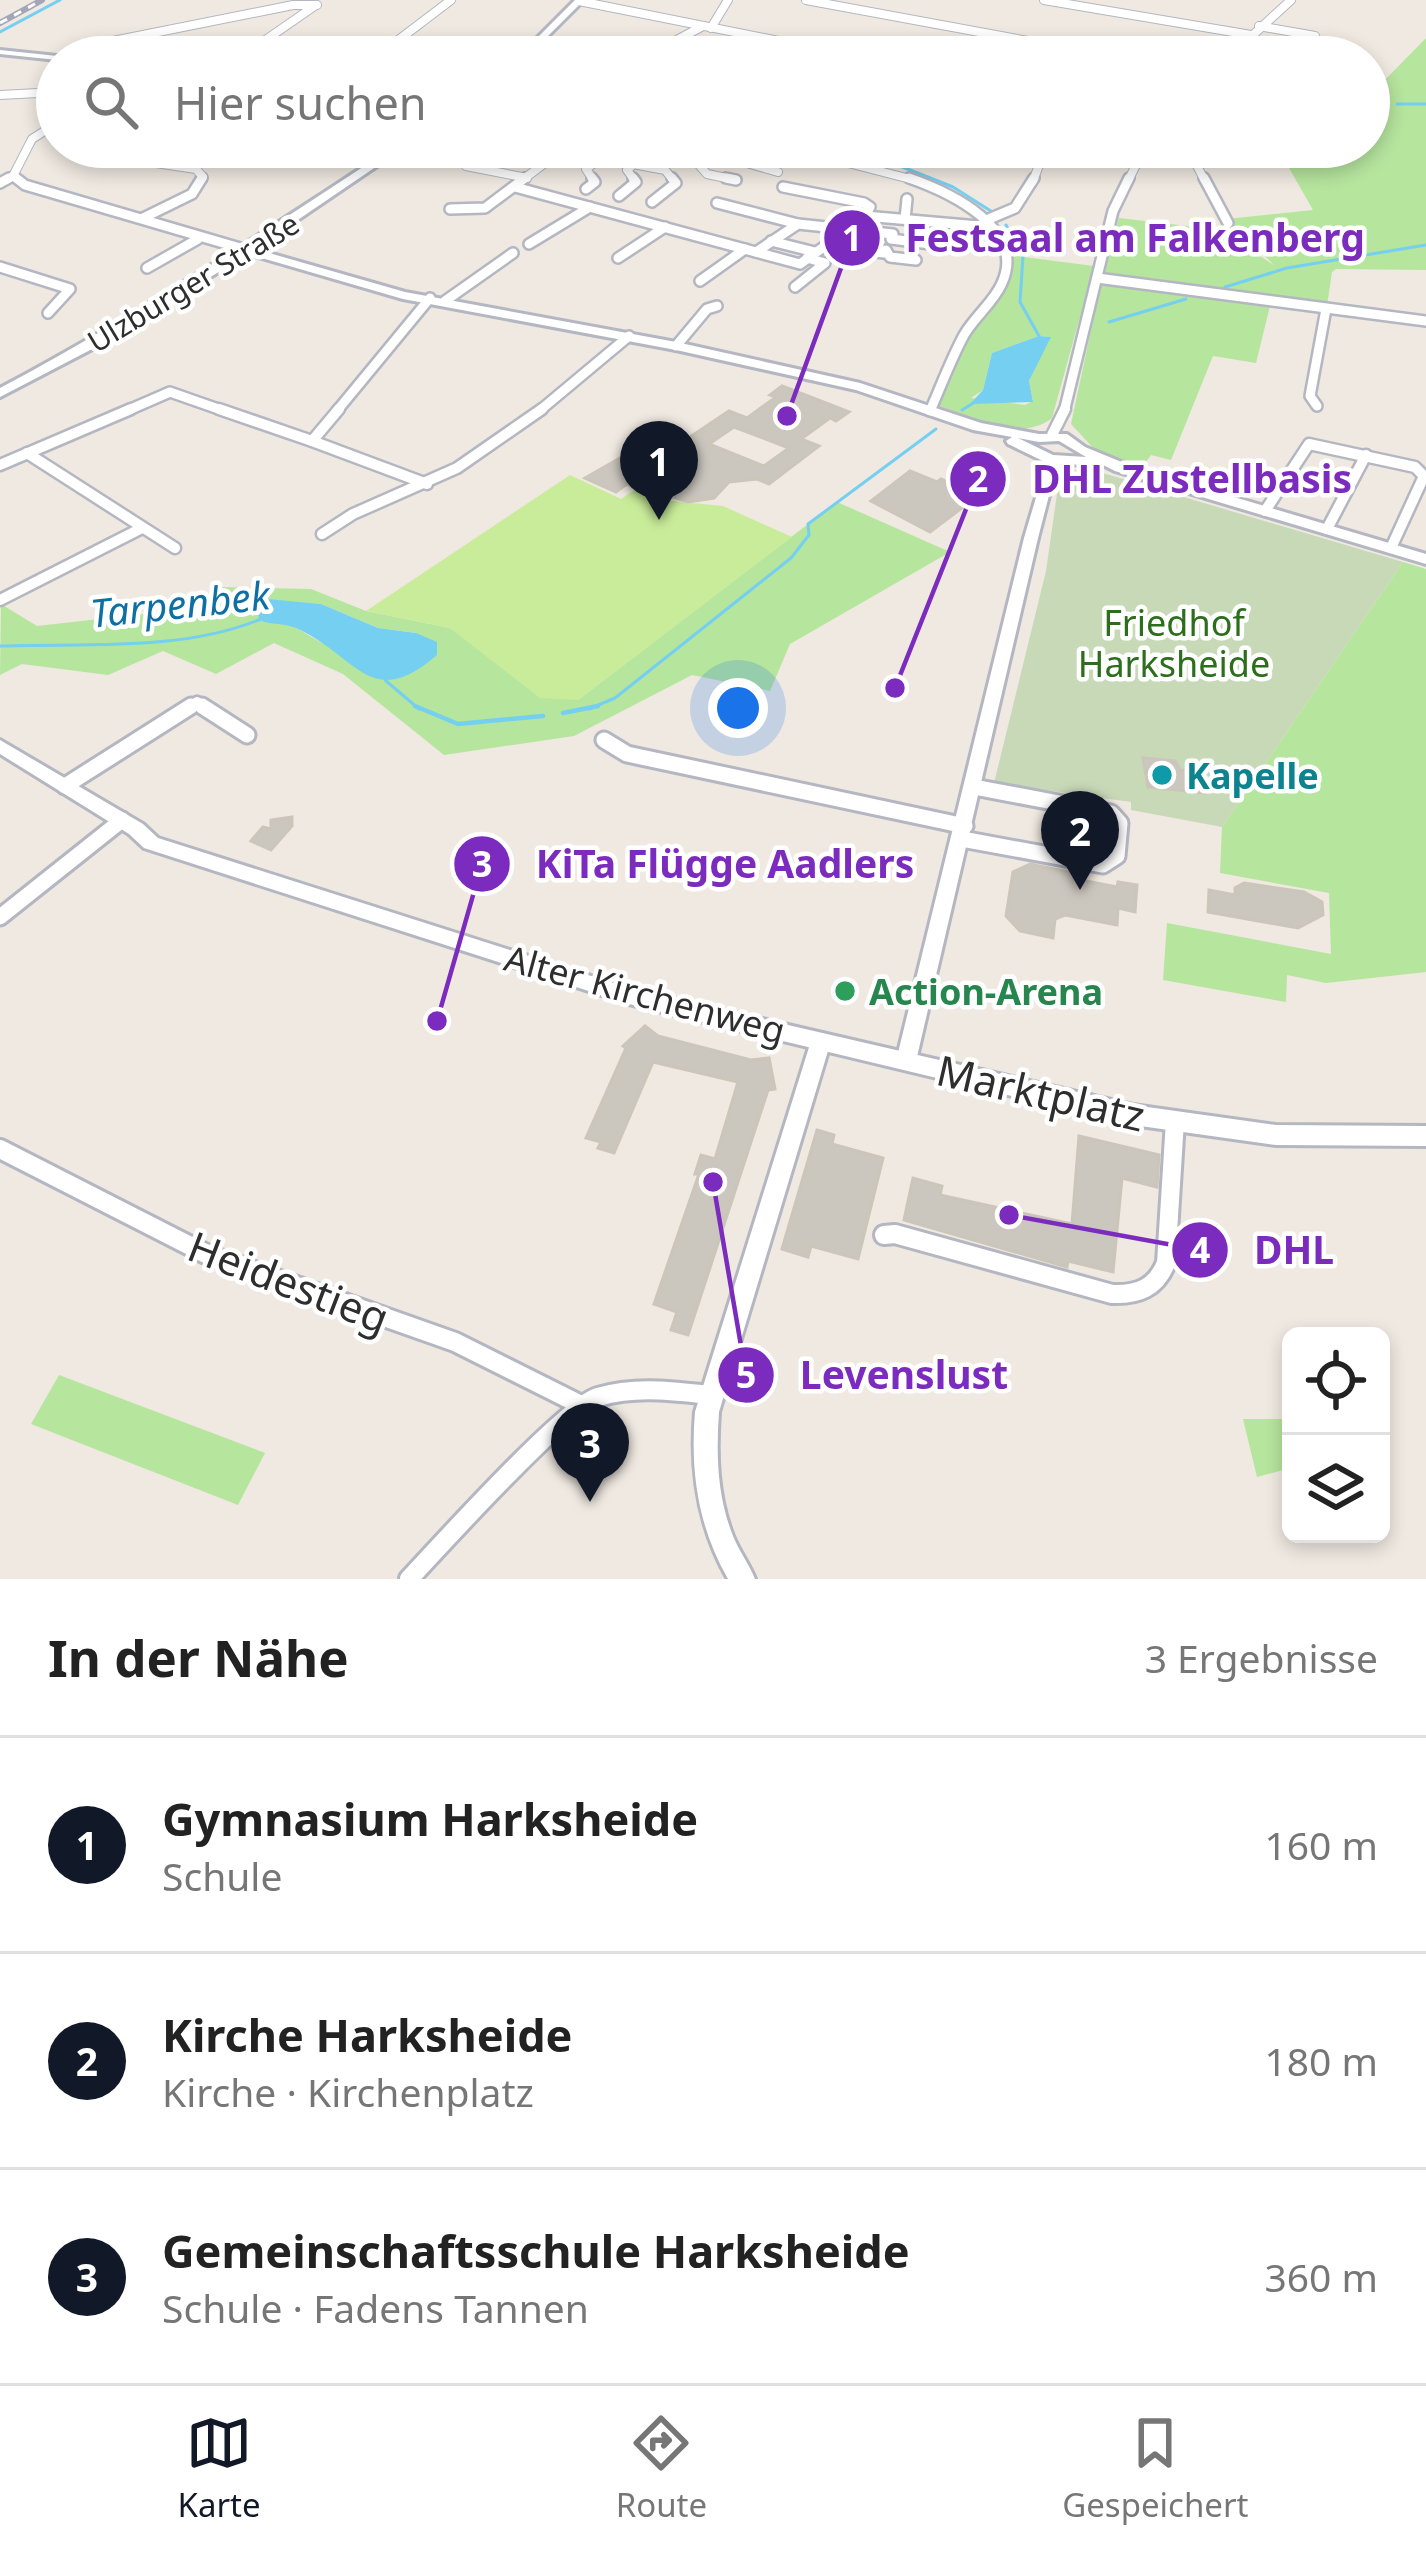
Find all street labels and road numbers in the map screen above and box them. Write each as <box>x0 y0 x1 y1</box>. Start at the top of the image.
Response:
street label: Ulzburger Straße <box>80 203 306 361</box>
street label: Alter Kirchenweg <box>499 933 791 1055</box>
street label: Marktplatz <box>931 1040 1151 1144</box>
street label: Heidestieg <box>180 1217 398 1345</box>

